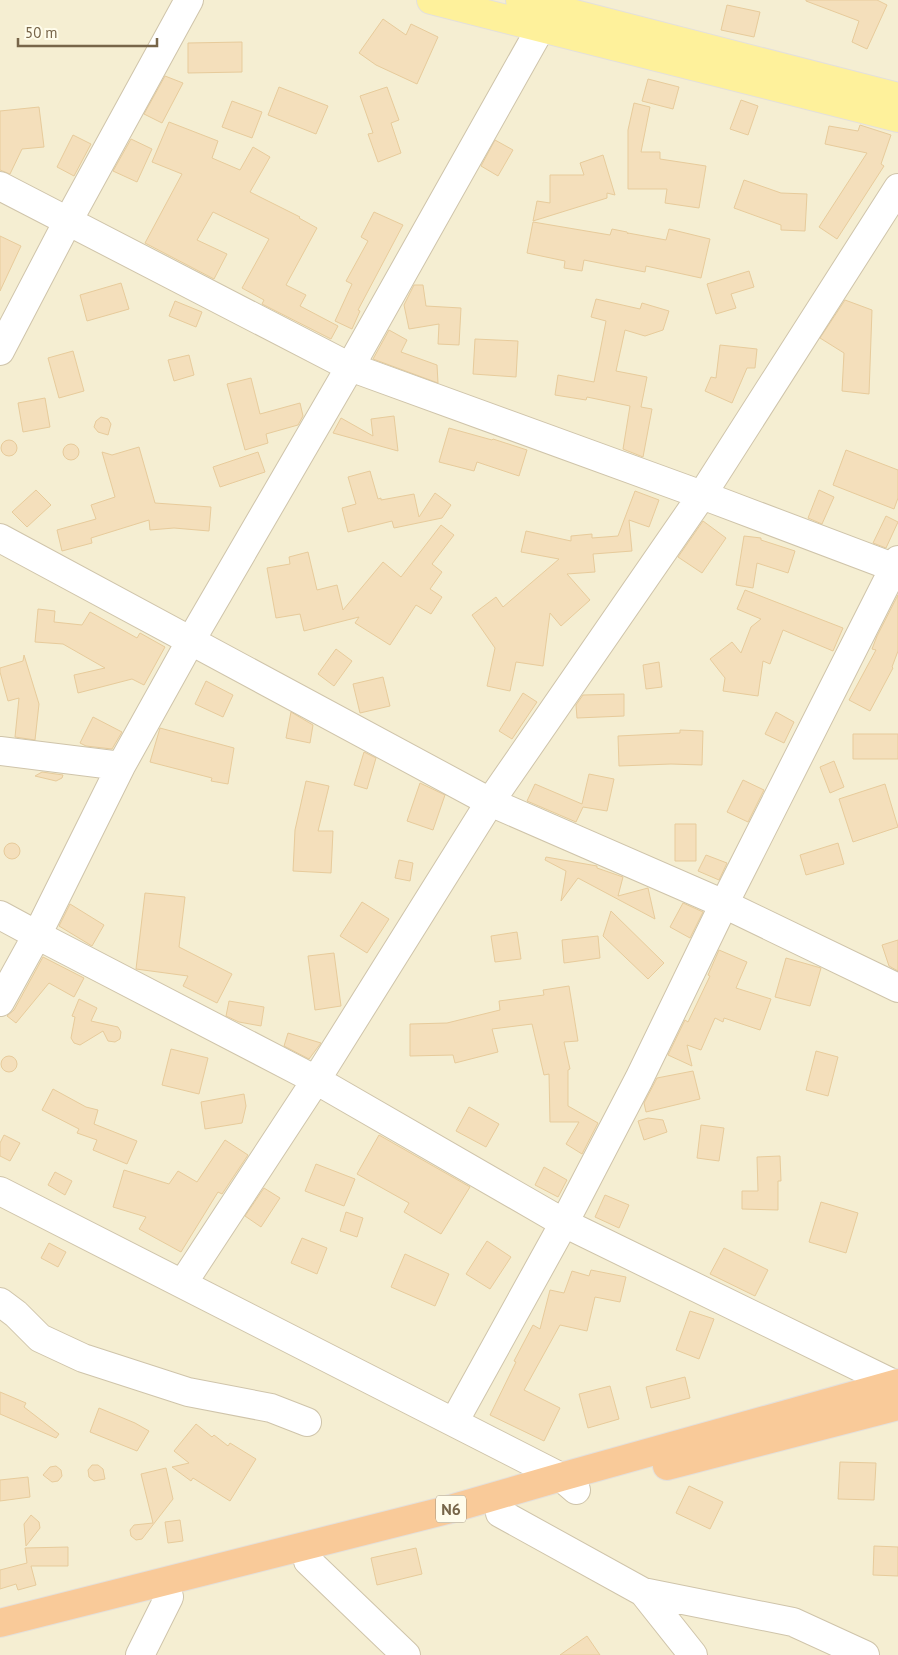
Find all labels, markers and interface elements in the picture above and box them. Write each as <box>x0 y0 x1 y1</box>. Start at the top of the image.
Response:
scale bar <box>18 15 156 47</box>
text: 50 m <box>25 23 58 42</box>
road number: N6 <box>436 1496 466 1522</box>

